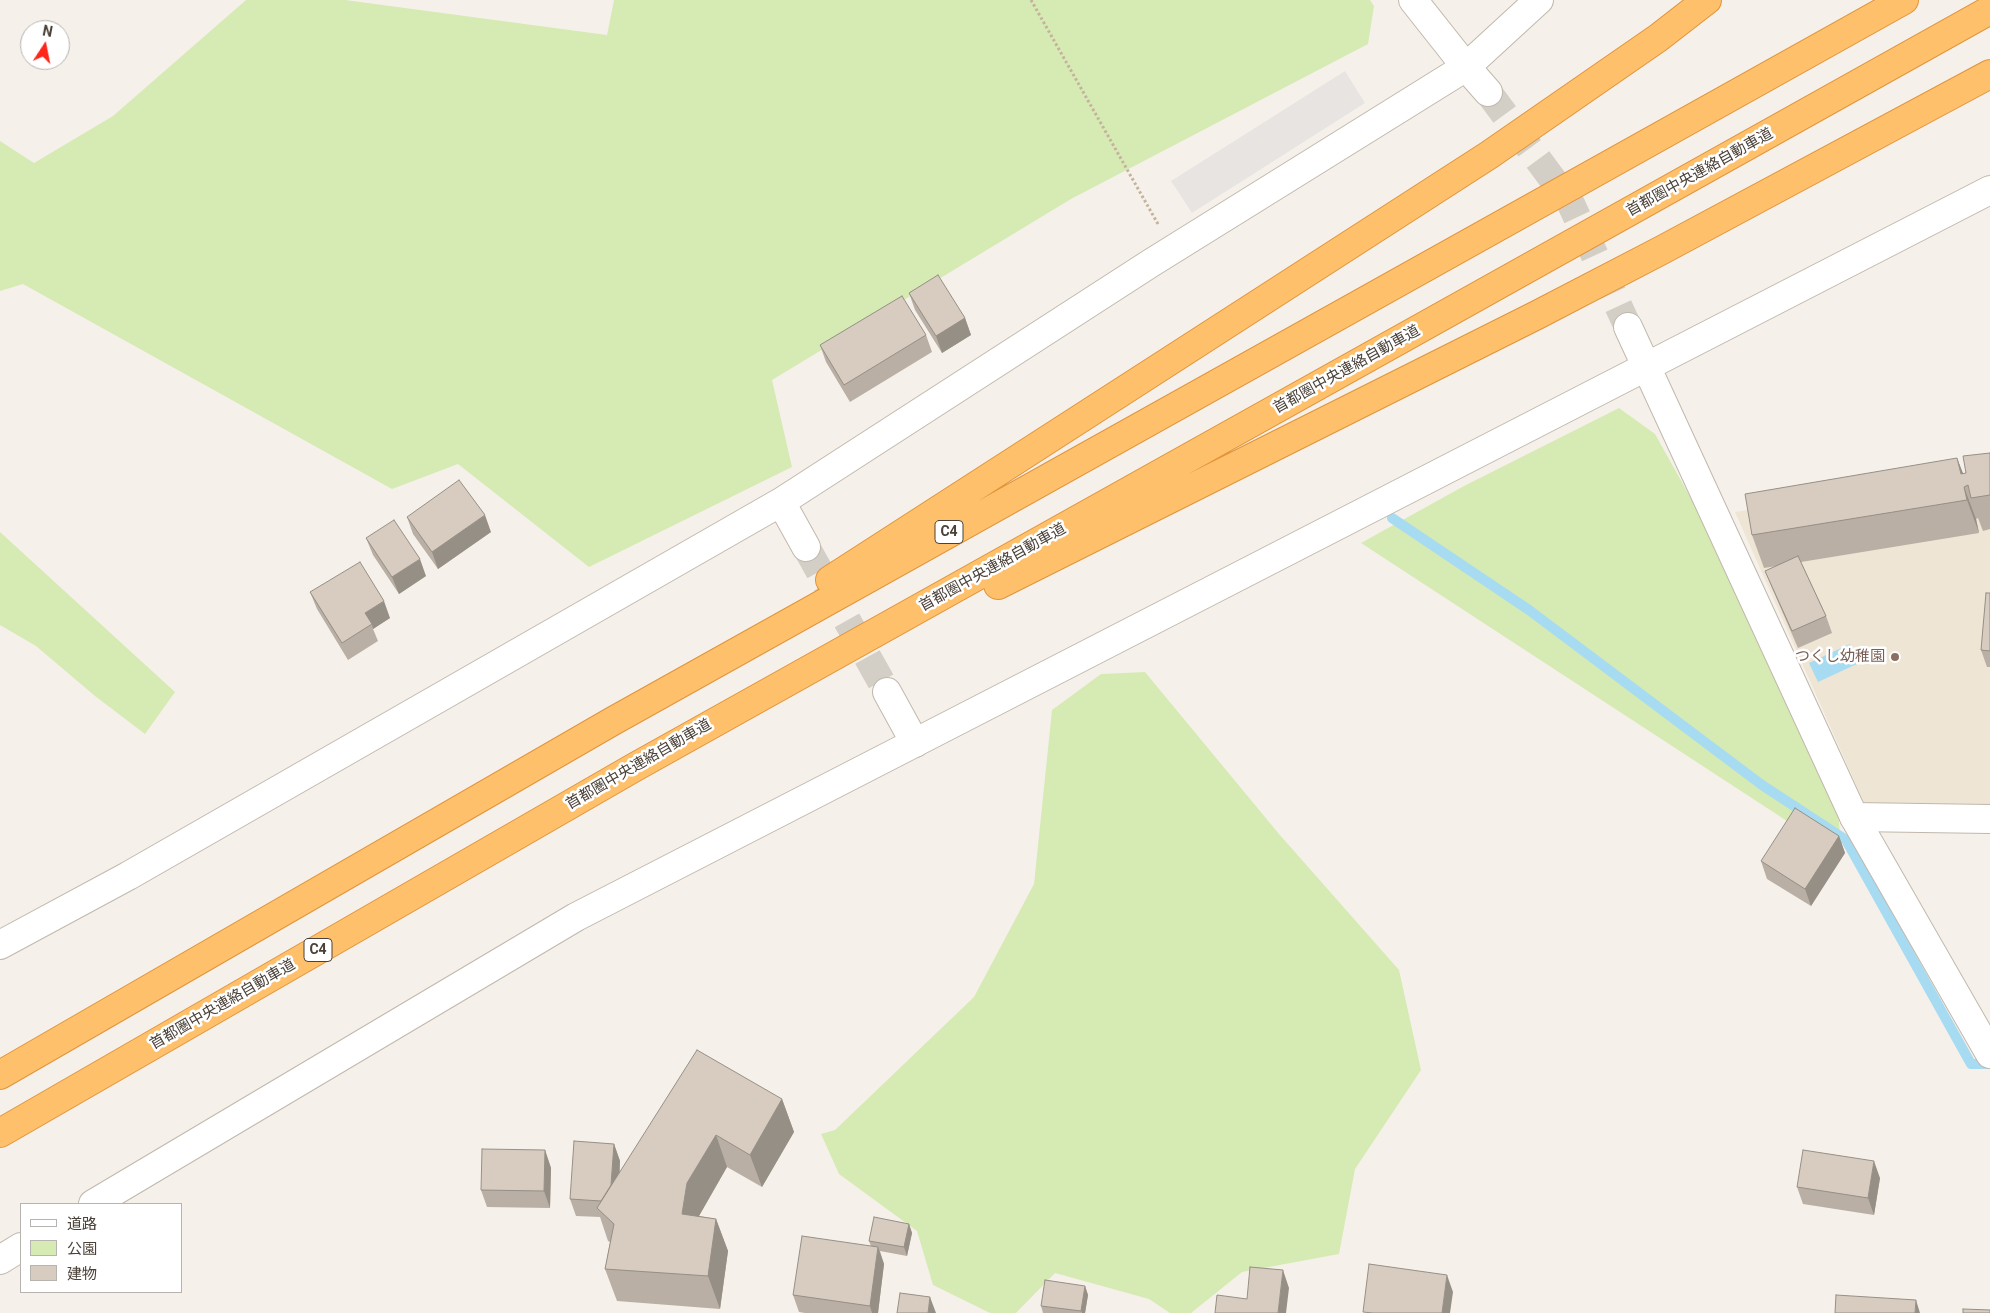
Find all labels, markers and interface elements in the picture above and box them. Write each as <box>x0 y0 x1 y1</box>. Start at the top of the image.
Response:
north arrow <box>20 20 70 70</box>
text: N <box>41 22 54 40</box>
street label: 首都圏中央連絡自動車道 <box>1623 125 1777 221</box>
street label: 首都圏中央連絡自動車道 <box>1270 322 1424 418</box>
street label: 首都圏中央連絡自動車道 <box>916 520 1070 616</box>
road number: C4 <box>935 520 963 544</box>
place label: つくし幼稚園 <box>1795 648 1885 666</box>
marker: つくし幼稚園 <box>1889 651 1901 663</box>
street label: 首都圏中央連絡自動車道 <box>563 716 715 814</box>
road number: C4 <box>304 938 332 962</box>
street label: 首都圏中央連絡自動車道 <box>147 956 299 1054</box>
legend <box>20 1203 182 1293</box>
text: 道路 <box>67 1215 97 1233</box>
text: 公園 <box>67 1240 97 1258</box>
text: 建物 <box>67 1265 97 1283</box>

